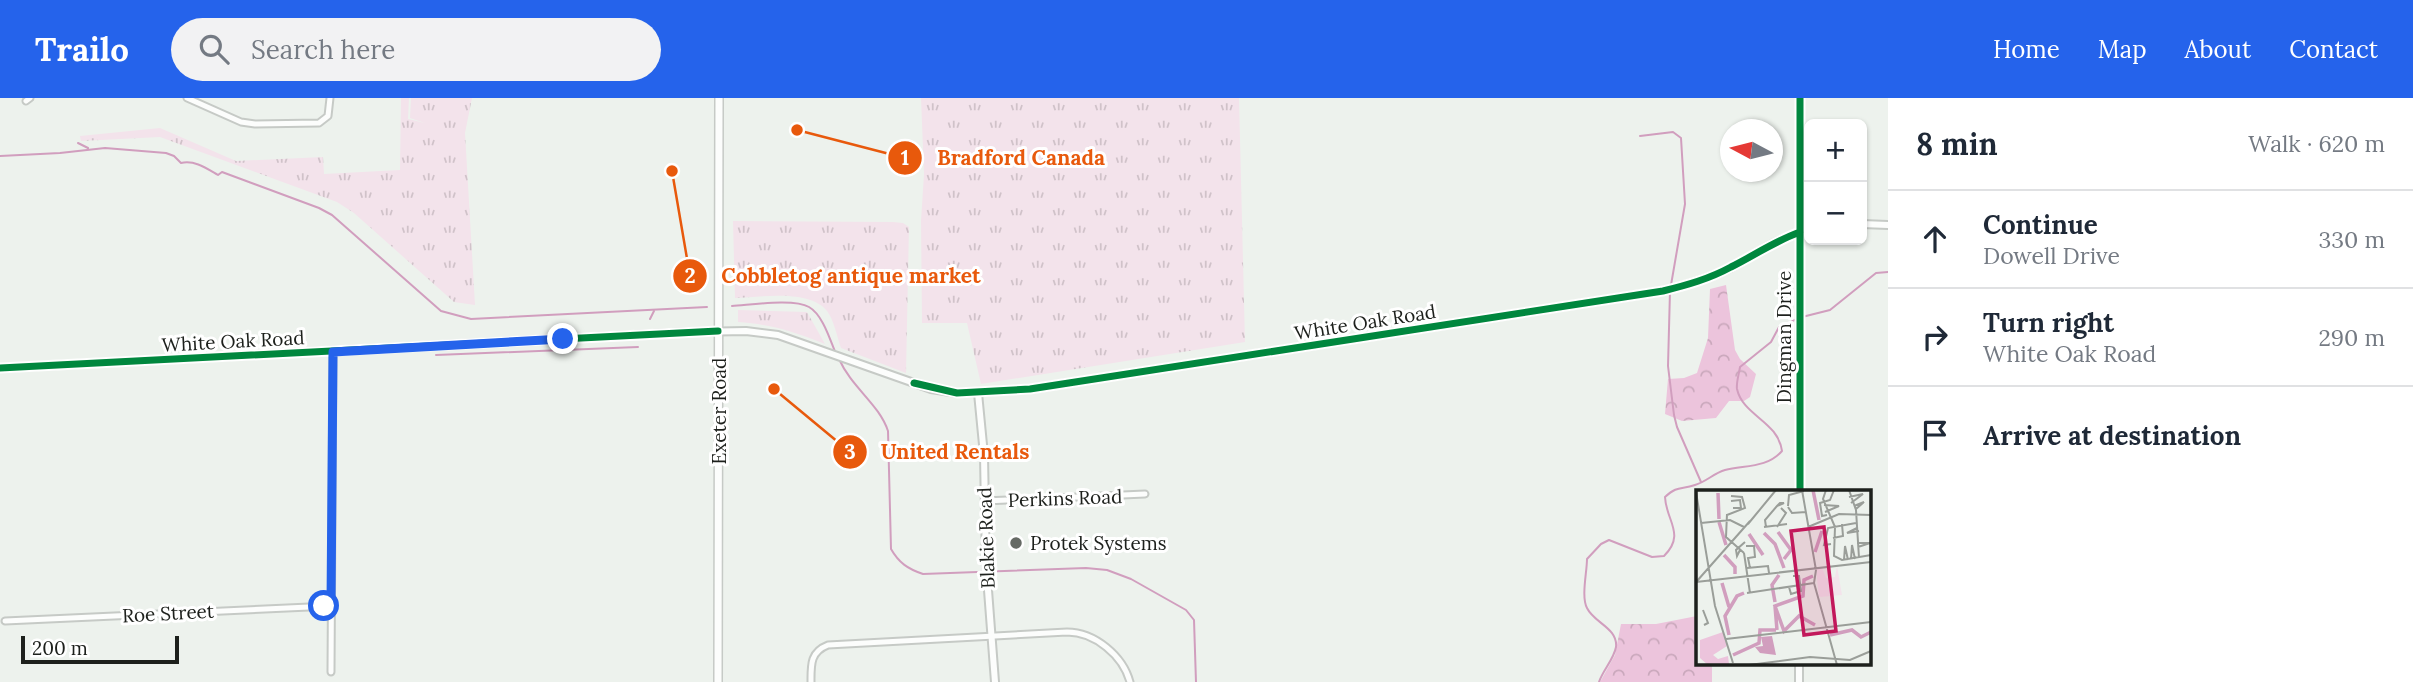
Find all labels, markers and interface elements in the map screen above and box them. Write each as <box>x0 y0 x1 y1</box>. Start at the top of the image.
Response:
search box <box>171 18 661 81</box>
text: Trailo <box>35 28 129 70</box>
icon: search <box>195 30 233 68</box>
text: Search here <box>251 33 395 66</box>
text: Home <box>1993 34 2060 65</box>
text: Map <box>2098 34 2147 65</box>
text: About <box>2185 34 2251 65</box>
text: Contact <box>2289 34 2378 65</box>
north arrow <box>1720 119 1783 182</box>
map controls <box>1804 119 1867 245</box>
button: + <box>1804 119 1867 182</box>
text: 8 min <box>1916 125 1998 163</box>
text: Walk · 620 m <box>2248 129 2385 158</box>
callout: Bradford Canada <box>888 137 1119 179</box>
text: 1 <box>901 144 909 171</box>
text: Bradford Canada <box>937 144 1105 171</box>
button: − <box>1804 182 1867 245</box>
text: Continue <box>1983 208 2098 241</box>
icon: ahead <box>1916 220 1954 258</box>
text: 330 m <box>2318 225 2385 254</box>
text: Dowell Drive <box>1983 241 2120 270</box>
callout: Cobbletog antique market <box>672 255 995 297</box>
text: 2 <box>684 262 696 289</box>
text: Cobbletog antique market <box>721 262 981 289</box>
street label: Dingman Drive <box>1772 271 1796 403</box>
street label: White Oak Road <box>1292 299 1438 345</box>
text: Turn right <box>1983 306 2114 339</box>
icon: right <box>1916 318 1954 356</box>
route end <box>547 323 578 354</box>
text: 290 m <box>2318 323 2385 352</box>
street label: White Oak Road <box>161 325 305 357</box>
text: White Oak Road <box>1983 339 2156 368</box>
street label: Exeter Road <box>707 358 731 464</box>
icon: arrive <box>1916 416 1954 454</box>
text: Arrive at destination <box>1983 419 2241 452</box>
callout: United Rentals <box>832 431 1044 473</box>
text: 3 <box>844 438 856 465</box>
text: United Rentals <box>881 438 1029 465</box>
street label: Perkins Road <box>1007 484 1123 512</box>
street label: Blakie Road <box>972 487 1000 589</box>
inset map <box>1696 490 1870 664</box>
place label: Protek Systems <box>1030 531 1167 555</box>
marker: Protek Systems <box>1008 535 1024 551</box>
route start <box>308 590 339 621</box>
street label: Roe Street <box>121 599 215 627</box>
scale bar <box>21 633 178 665</box>
text: 200 m <box>32 636 88 660</box>

